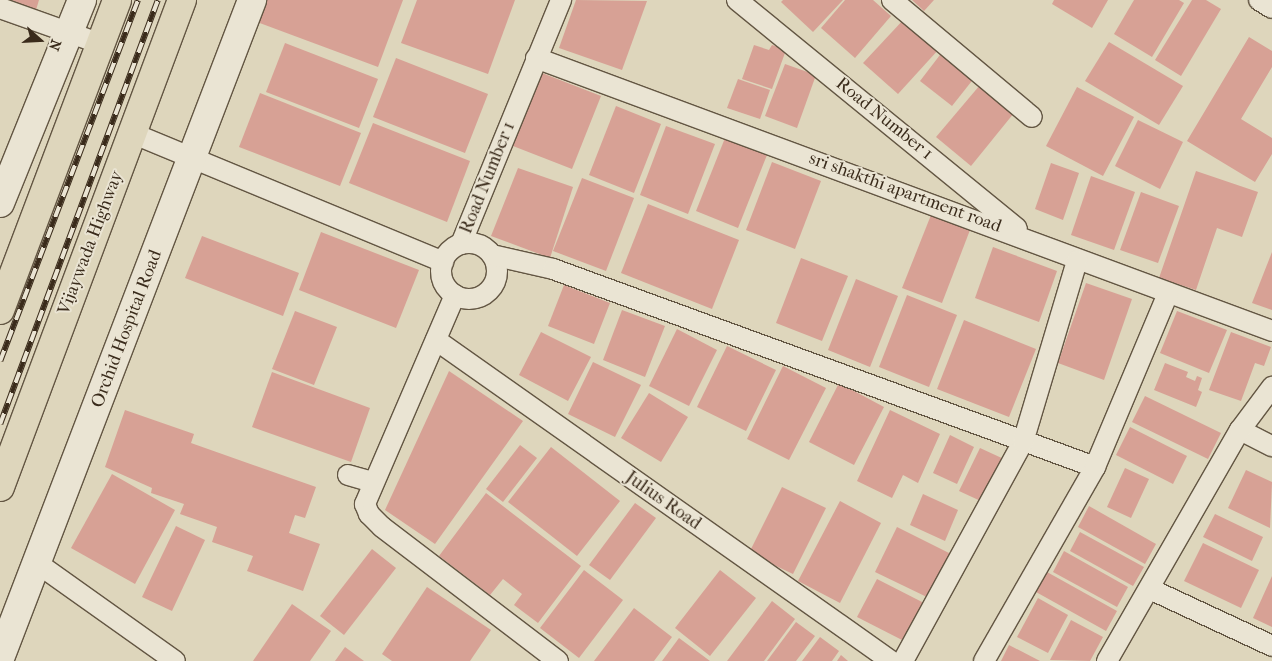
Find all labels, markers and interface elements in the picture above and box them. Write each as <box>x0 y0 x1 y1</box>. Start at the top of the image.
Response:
north arrow <box>15 15 65 65</box>
text: N <box>45 37 64 53</box>
street label: Road Number 1 <box>831 73 937 165</box>
street label: Road Number 1 <box>456 119 520 237</box>
street label: sri shakthi apartment road <box>806 148 1004 238</box>
street label: Vijaywada Highway <box>54 168 128 318</box>
street label: Orchid Hospital Road <box>87 247 167 411</box>
street label: Julius Road <box>621 467 705 535</box>

